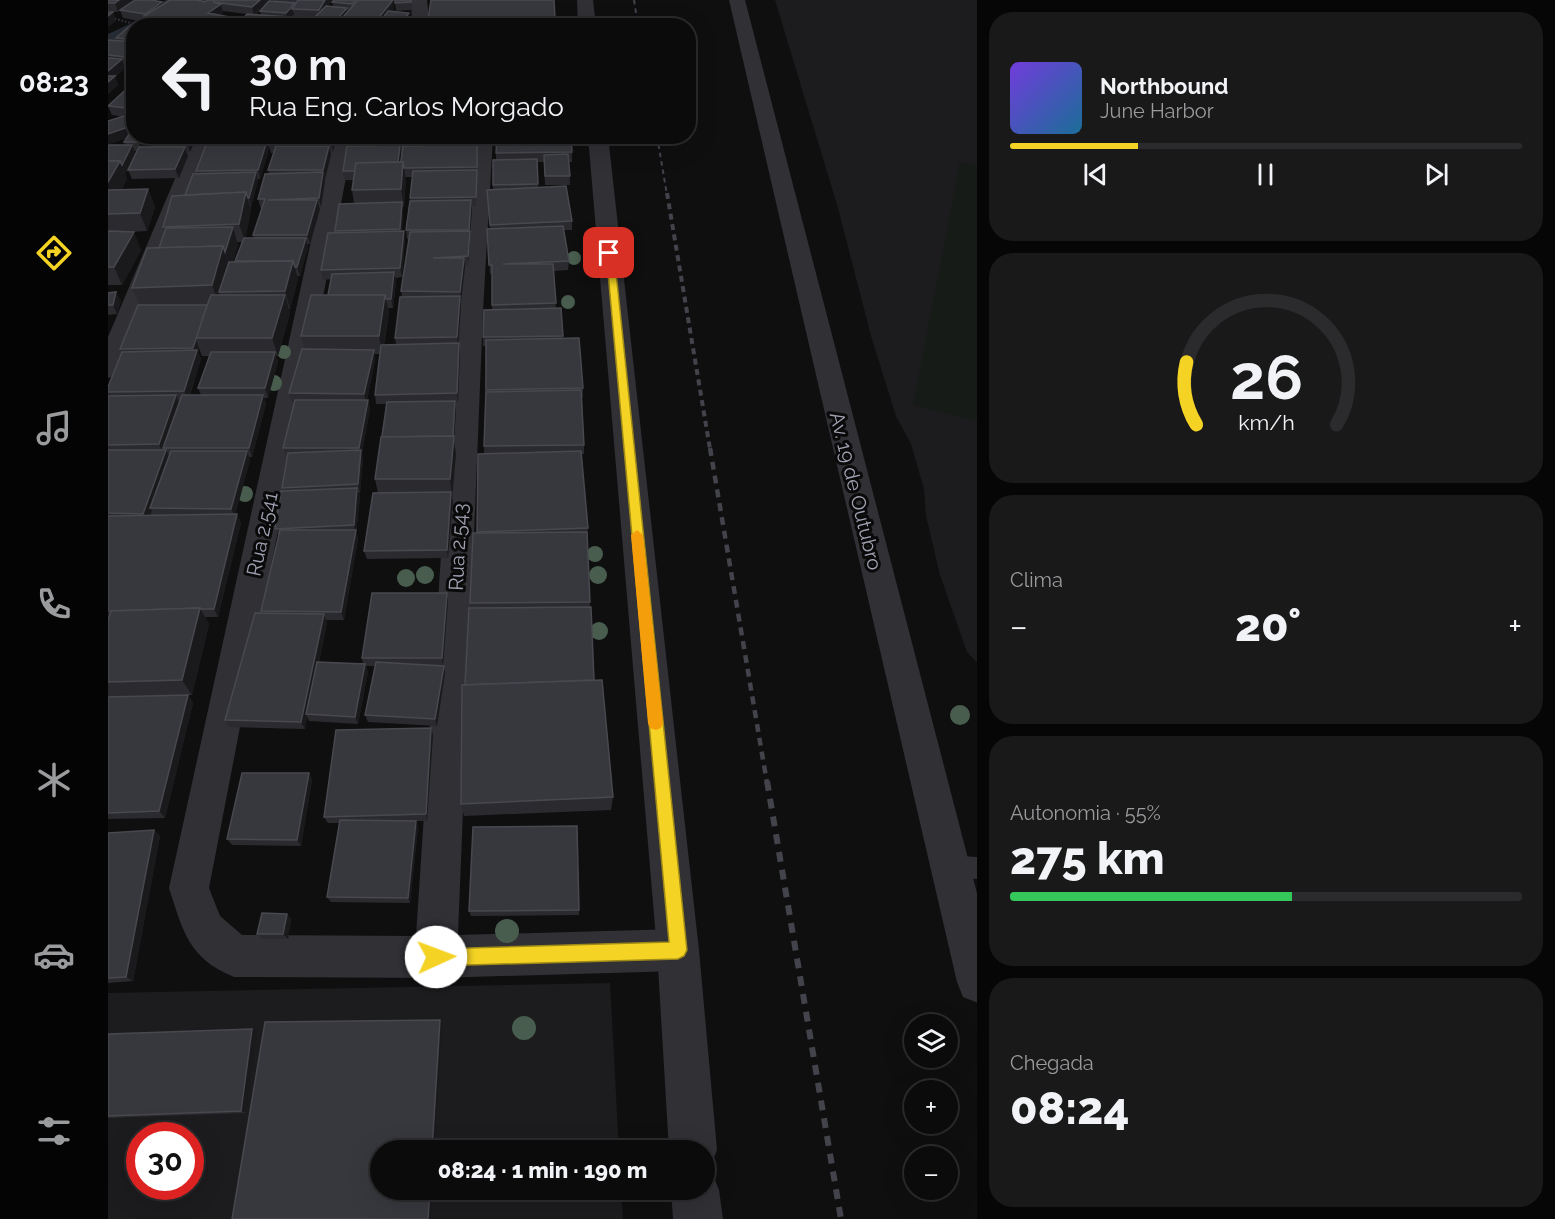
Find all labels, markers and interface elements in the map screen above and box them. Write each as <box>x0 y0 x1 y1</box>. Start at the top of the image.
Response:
text: 30 m <box>249 41 347 90</box>
icon: left <box>150 42 228 120</box>
text: 08:23 <box>19 67 89 98</box>
text: Northbound <box>1100 73 1229 99</box>
text: Rua Eng. Carlos Morgado <box>249 91 564 122</box>
text: June Harbor <box>1100 99 1214 123</box>
icon: previous <box>1079 158 1112 191</box>
icon: pause <box>1249 158 1282 191</box>
icon: next <box>1420 158 1453 191</box>
pin <box>583 227 634 278</box>
icon: directions <box>33 232 75 274</box>
icon: arrive <box>592 236 625 269</box>
text: 26 <box>1229 340 1303 414</box>
icon: music <box>33 407 75 449</box>
street label: Av. 19 de Outubro <box>825 409 887 573</box>
text: km/h <box>1238 411 1294 436</box>
street label: Rua 2.541 <box>241 489 283 578</box>
street label: Rua 2.543 <box>444 503 472 591</box>
text: Clima <box>1010 568 1063 592</box>
icon: phone <box>33 583 75 625</box>
text: 20° <box>1235 599 1301 652</box>
text: − <box>1010 607 1028 646</box>
text: + <box>1508 607 1522 646</box>
icon: climate <box>33 759 75 801</box>
text: Autonomia · 55% <box>1010 801 1161 825</box>
text: 275 km <box>1010 832 1165 885</box>
position arrow <box>404 925 468 989</box>
icon: car <box>33 934 75 976</box>
map controls <box>904 1014 958 1200</box>
button: layers <box>904 1014 958 1068</box>
text: Chegada <box>1010 1051 1094 1075</box>
button: + <box>904 1080 958 1134</box>
text: 08:24 <box>1010 1082 1129 1135</box>
icon: filters <box>33 1110 75 1152</box>
speed limit sign: 30 <box>126 1122 204 1200</box>
button: − <box>904 1146 958 1200</box>
text: 08:24 · 1 min · 190 m <box>438 1157 647 1183</box>

